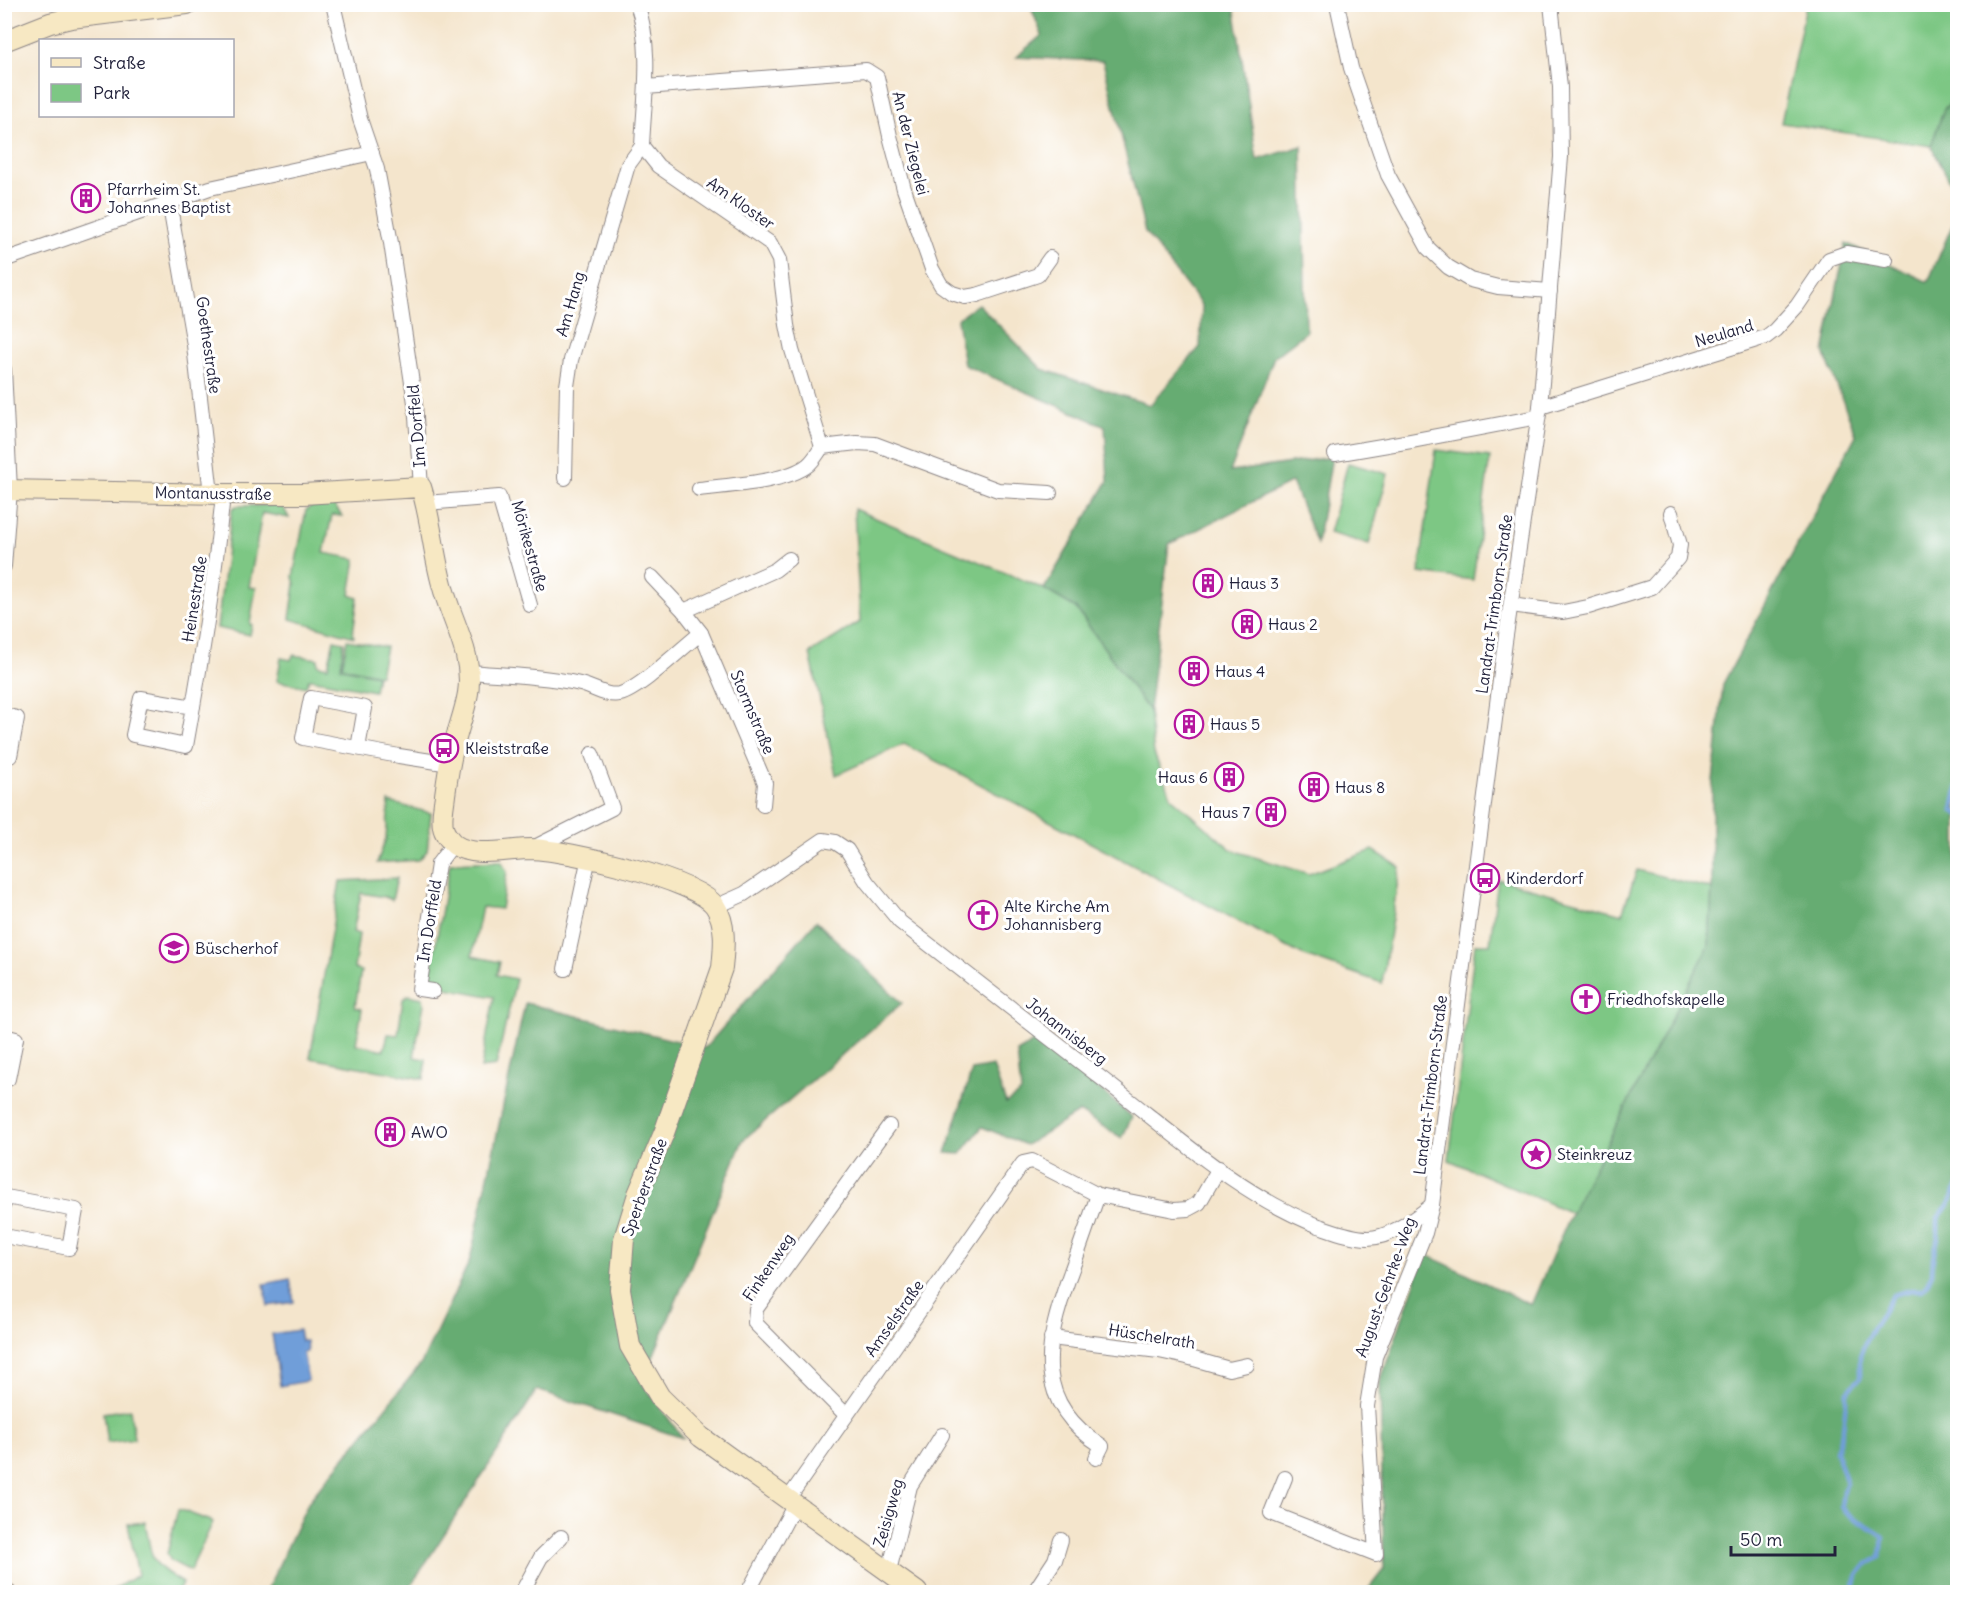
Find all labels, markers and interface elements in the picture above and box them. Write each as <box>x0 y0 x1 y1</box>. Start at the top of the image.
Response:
legend <box>39 39 234 117</box>
text: Straße <box>93 51 146 74</box>
text: Park <box>93 81 130 104</box>
street label: An der Ziegelei <box>888 89 934 197</box>
street label: Am Kloster <box>703 172 779 234</box>
place label: Pfarrheim St. Johannes Baptist <box>107 179 232 217</box>
building icon: Pfarrheim St. Johannes Baptist <box>70 182 102 214</box>
street label: Am Hang <box>551 269 589 339</box>
street label: Goethestraße <box>192 295 226 395</box>
street label: Neuland <box>1692 315 1756 351</box>
street label: Im Dorffeld <box>402 384 430 468</box>
street label: Montanusstraße <box>154 482 272 504</box>
street label: Mörikestraße <box>507 498 553 594</box>
street label: Landrat-Trimborn-Straße <box>1471 513 1517 695</box>
street label: Heinestraße <box>177 554 211 644</box>
building icon: Haus 3 <box>1192 567 1224 599</box>
place label: Haus 3 <box>1229 573 1279 593</box>
building icon: Haus 2 <box>1231 608 1263 640</box>
place label: Haus 2 <box>1268 614 1318 634</box>
building icon: Haus 4 <box>1178 655 1210 687</box>
place label: Haus 4 <box>1215 661 1265 681</box>
street label: Stormstraße <box>726 667 780 757</box>
building icon: Haus 5 <box>1173 708 1205 740</box>
place label: Haus 5 <box>1210 714 1260 734</box>
bus stop icon: Kleiststraße <box>428 732 460 764</box>
place label: Kleiststraße <box>465 738 549 758</box>
building icon: Haus 6 <box>1213 761 1245 793</box>
place label: Haus 6 <box>1158 767 1208 787</box>
building icon: Haus 8 <box>1298 771 1330 803</box>
place label: Haus 8 <box>1335 777 1385 797</box>
building icon: Haus 7 <box>1255 796 1287 828</box>
place label: Haus 7 <box>1201 802 1250 822</box>
bus stop icon: Kinderdorf <box>1469 862 1501 894</box>
place label: Kinderdorf <box>1506 868 1584 888</box>
street label: Im Dorffeld <box>413 878 445 964</box>
place label: Alte Kirche Am Johannisberg <box>1004 896 1109 934</box>
church icon: Alte Kirche Am Johannisberg <box>967 899 999 931</box>
school or university icon: Büscherhof <box>158 932 190 964</box>
place label: Büscherhof <box>195 938 279 958</box>
church icon: Friedhofskapelle <box>1570 983 1602 1015</box>
place label: Friedhofskapelle <box>1607 989 1725 1009</box>
street label: Johannisberg <box>1022 993 1112 1069</box>
street label: Landrat-Trimborn-Straße <box>1409 994 1451 1176</box>
building icon: AWO <box>374 1116 406 1148</box>
place label: AWO <box>411 1122 448 1142</box>
street label: Sperberstraße <box>617 1135 671 1239</box>
place icon: Steinkreuz <box>1520 1138 1552 1170</box>
place label: Steinkreuz <box>1557 1144 1632 1164</box>
street label: August-Gehrke-Weg <box>1350 1214 1420 1360</box>
street label: Finkenweg <box>738 1229 798 1305</box>
street label: Amselstraße <box>860 1276 928 1360</box>
street label: Hüschelrath <box>1107 1319 1197 1353</box>
street label: Zeisigweg <box>869 1476 907 1550</box>
scale bar <box>1731 1519 1834 1557</box>
text: 50 m <box>1740 1528 1782 1551</box>

